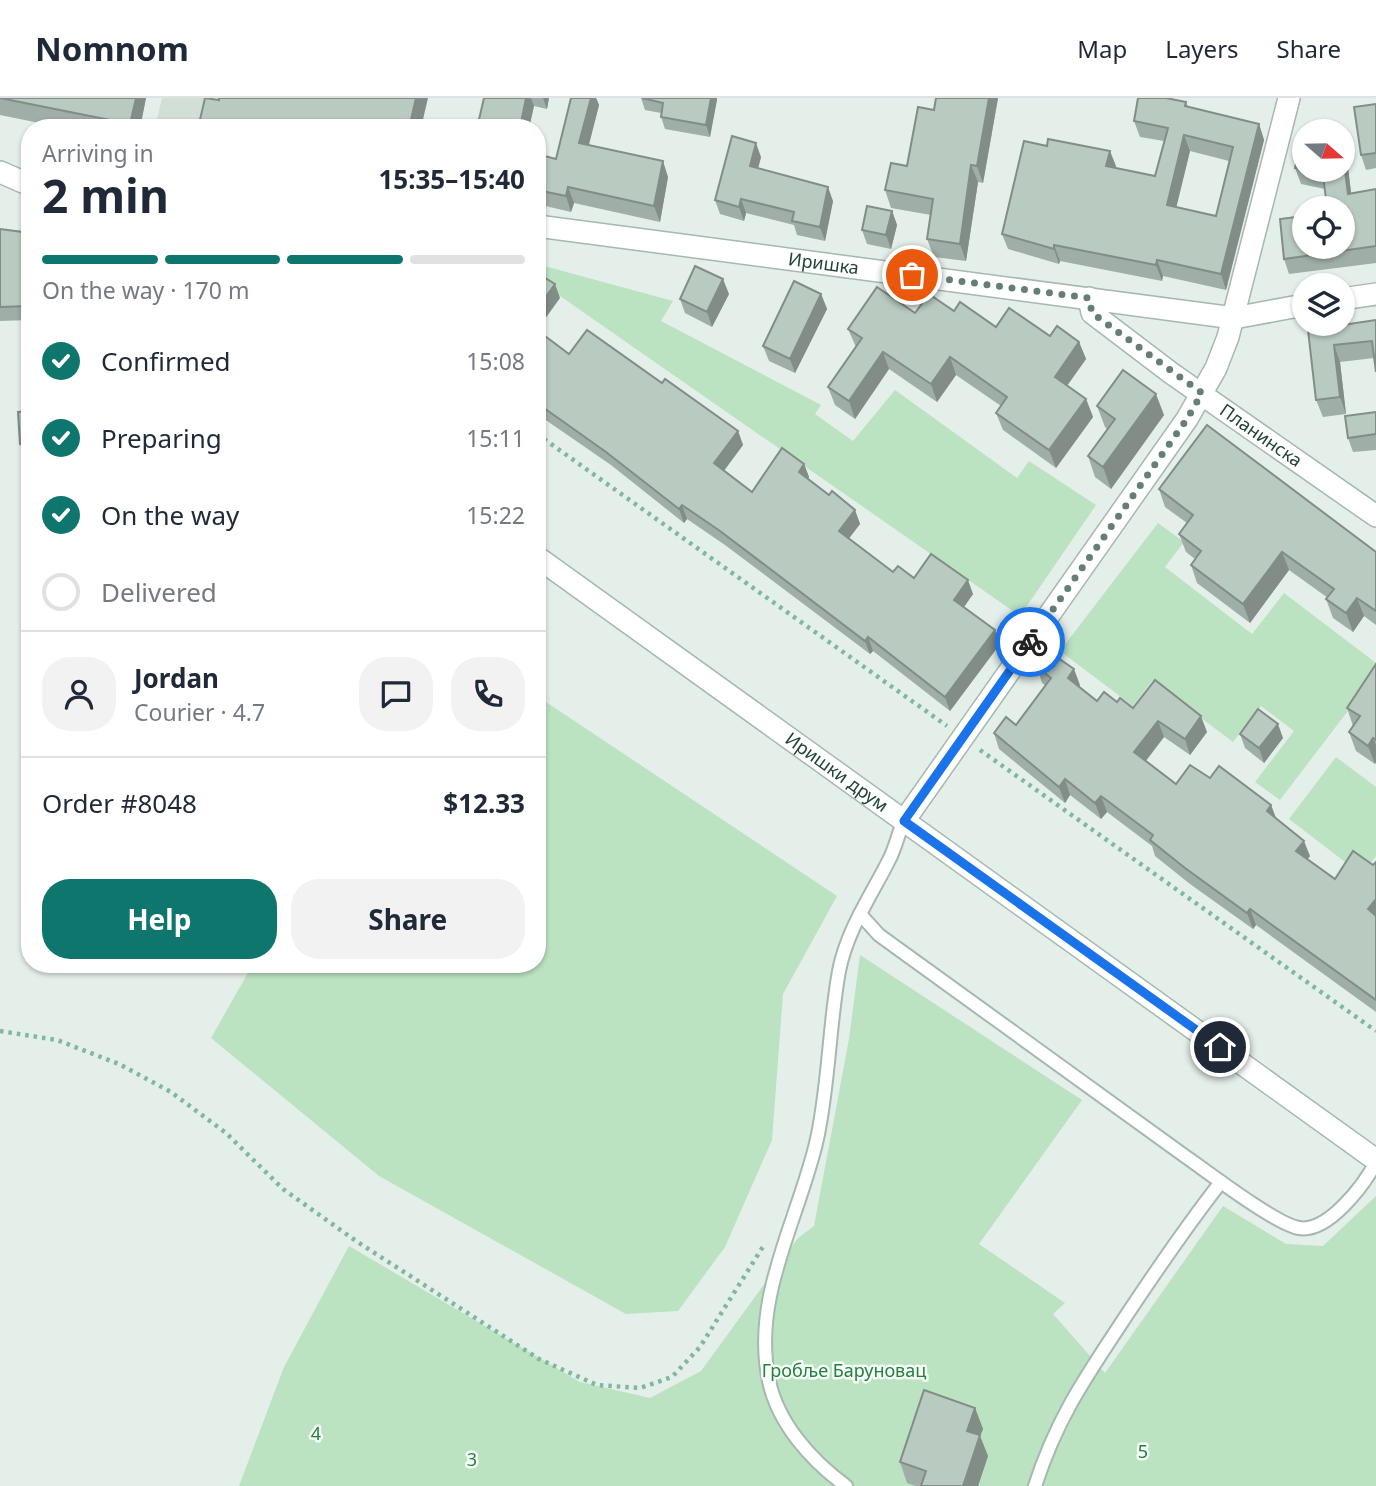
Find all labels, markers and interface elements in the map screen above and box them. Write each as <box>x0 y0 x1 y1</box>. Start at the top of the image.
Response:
text: Nomnom <box>35 26 189 71</box>
text: Map <box>1077 32 1127 65</box>
text: Layers <box>1165 32 1239 65</box>
text: Share <box>1277 32 1341 65</box>
north arrow <box>1292 119 1354 182</box>
map controls <box>1292 119 1355 336</box>
text: Arriving in <box>42 137 154 169</box>
text: 15:35–15:40 <box>378 161 525 197</box>
text: 2 min <box>42 164 169 226</box>
button: locate <box>1292 196 1355 259</box>
pin <box>882 245 942 305</box>
street label: Иришка <box>787 246 860 279</box>
icon: bag <box>893 256 931 294</box>
button: layers <box>1292 273 1355 336</box>
text: On the way · 170 m <box>42 274 249 306</box>
icon: check <box>42 342 80 380</box>
text: Confirmed <box>101 343 231 379</box>
text: 15:08 <box>466 345 525 377</box>
street label: Планинска <box>1215 398 1307 472</box>
icon: check <box>42 419 80 457</box>
text: Preparing <box>101 420 222 456</box>
text: 15:11 <box>466 422 525 454</box>
icon: check <box>42 496 80 534</box>
text: On the way <box>101 497 239 533</box>
text: 15:22 <box>466 499 525 531</box>
text: Delivered <box>101 574 217 610</box>
courier <box>995 607 1065 677</box>
icon: bike <box>1011 623 1049 661</box>
button: person <box>42 657 116 731</box>
button: chat <box>359 657 433 731</box>
button: phone <box>451 657 525 731</box>
text: Jordan <box>134 660 219 696</box>
text: Courier · 4.7 <box>134 696 265 728</box>
street label: Иришки друм <box>781 726 894 817</box>
text: Order #8048 <box>42 785 197 821</box>
text: $12.33 <box>443 785 525 821</box>
button: Help <box>42 879 277 959</box>
button: Share <box>291 879 525 959</box>
pin <box>1190 1017 1250 1077</box>
icon: home <box>1201 1028 1239 1066</box>
park label: Гробље Баруновац <box>762 1358 926 1382</box>
park label: 4 <box>311 1421 321 1445</box>
park label: 5 <box>1138 1439 1148 1463</box>
park label: 3 <box>467 1447 477 1471</box>

